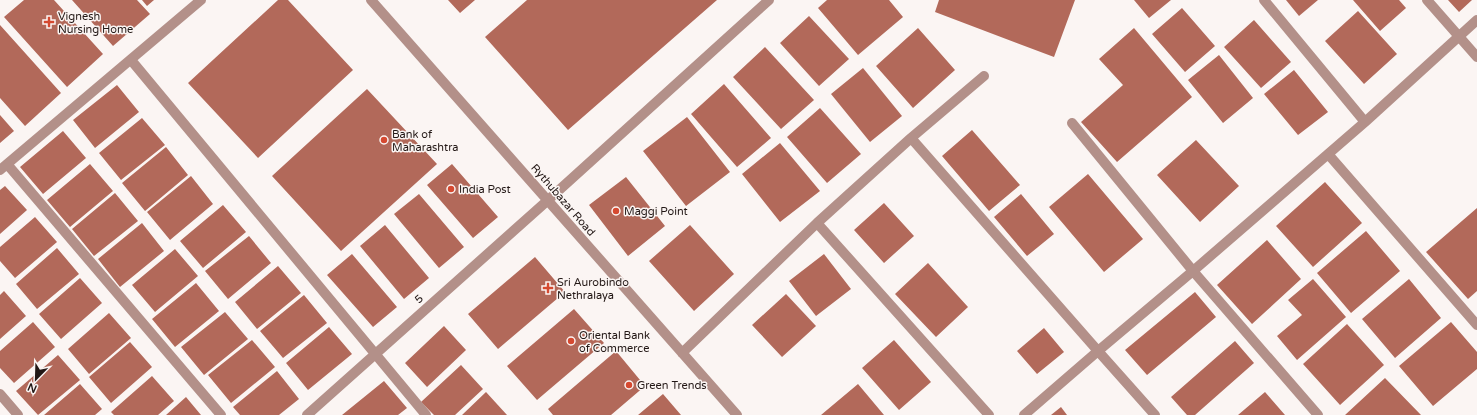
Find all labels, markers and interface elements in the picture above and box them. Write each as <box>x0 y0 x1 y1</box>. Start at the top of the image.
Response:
place label: Vignesh Nursing Home <box>58 10 133 36</box>
marker: Vignesh Nursing Home <box>43 16 55 28</box>
place label: Bank of Maharashtra <box>392 128 459 154</box>
marker: Bank of Maharashtra <box>379 135 389 145</box>
street label: Rythubazar Road <box>528 161 598 239</box>
place label: India Post <box>459 183 511 196</box>
marker: India Post <box>446 184 456 194</box>
place label: Maggi Point <box>624 205 688 218</box>
marker: Maggi Point <box>611 206 621 216</box>
place label: Sri Aurobindo Nethralaya <box>557 276 629 302</box>
marker: Sri Aurobindo Nethralaya <box>542 282 554 294</box>
street label: 5 <box>412 292 426 306</box>
place label: Oriental Bank of Commerce <box>579 329 650 355</box>
marker: Oriental Bank of Commerce <box>566 336 576 346</box>
north arrow <box>16 359 56 399</box>
place label: Green Trends <box>637 379 707 392</box>
text: N <box>26 380 39 395</box>
marker: Green Trends <box>624 380 634 390</box>

